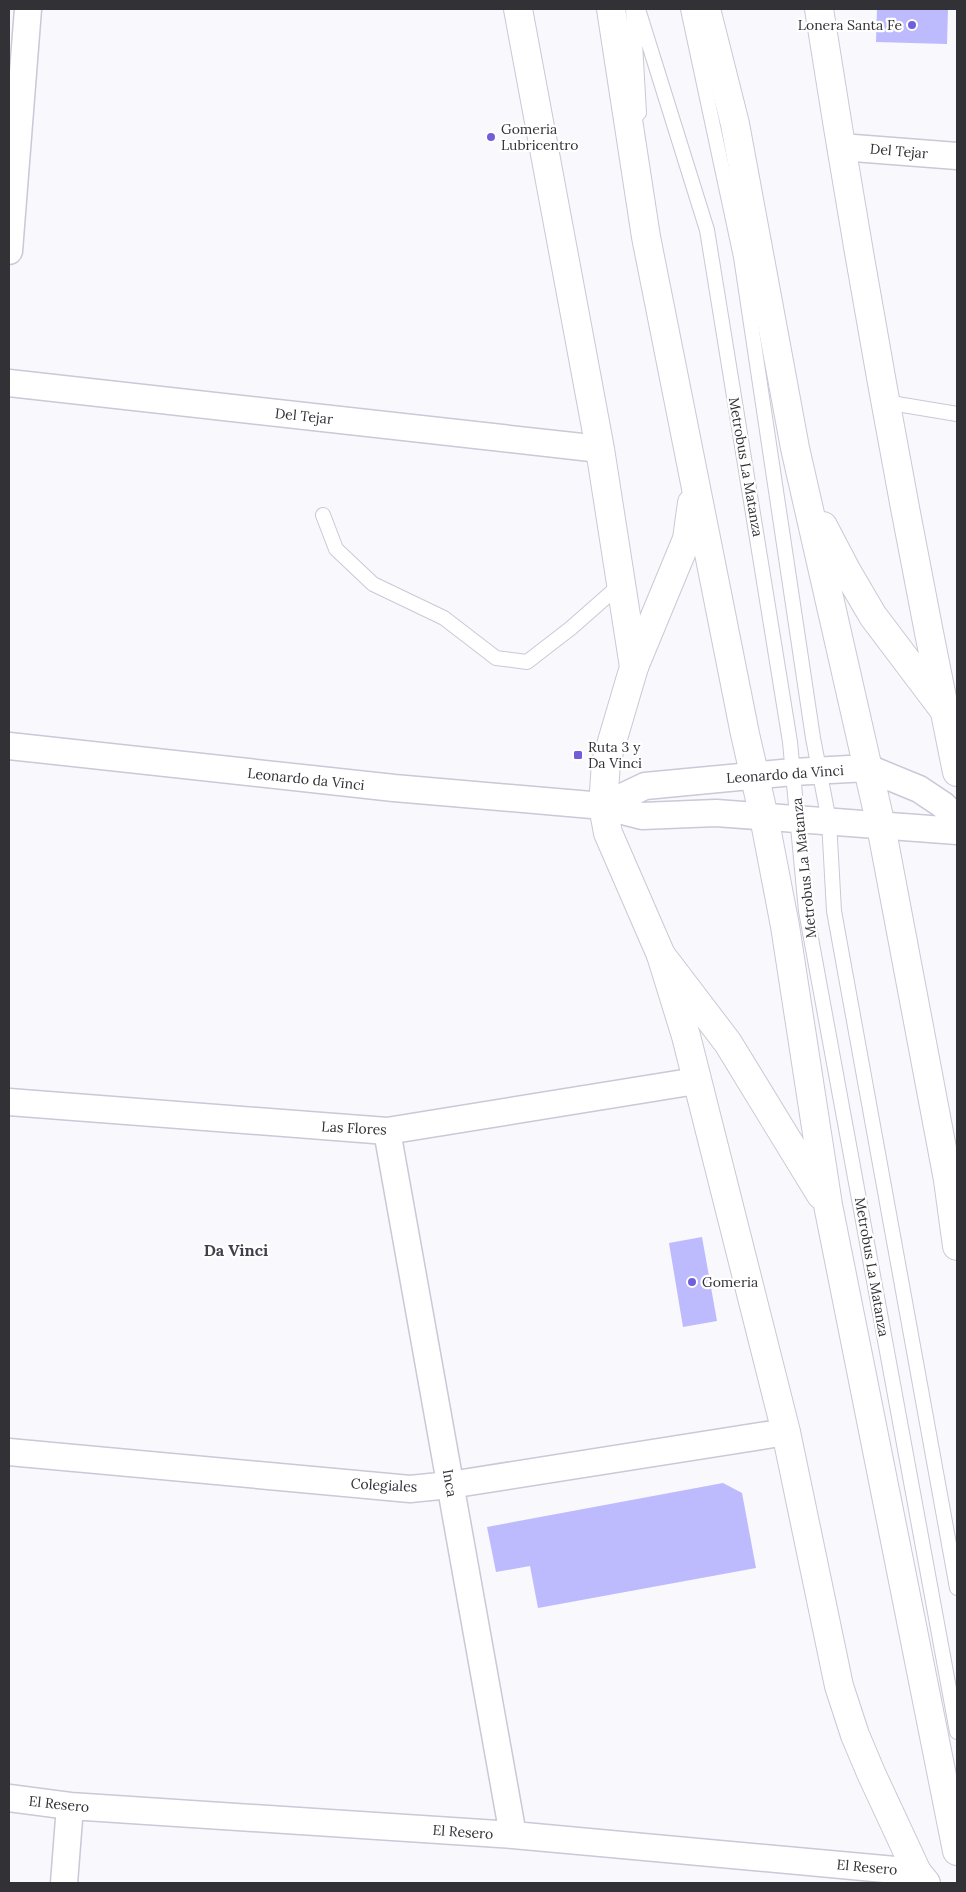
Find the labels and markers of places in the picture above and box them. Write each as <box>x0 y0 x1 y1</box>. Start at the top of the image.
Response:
place label: Lonera Santa Fe <box>798 16 902 34</box>
marker: Lonera Santa Fe <box>906 19 918 31</box>
place label: Gomeria Lubricentro <box>501 120 579 154</box>
marker: Gomeria Lubricentro <box>485 131 497 143</box>
place label: Ruta 3 y Da Vinci <box>588 738 642 772</box>
marker: Ruta 3 y Da Vinci <box>572 749 584 761</box>
place label: Gomeria <box>702 1273 758 1291</box>
marker: Gomeria <box>686 1276 698 1288</box>

